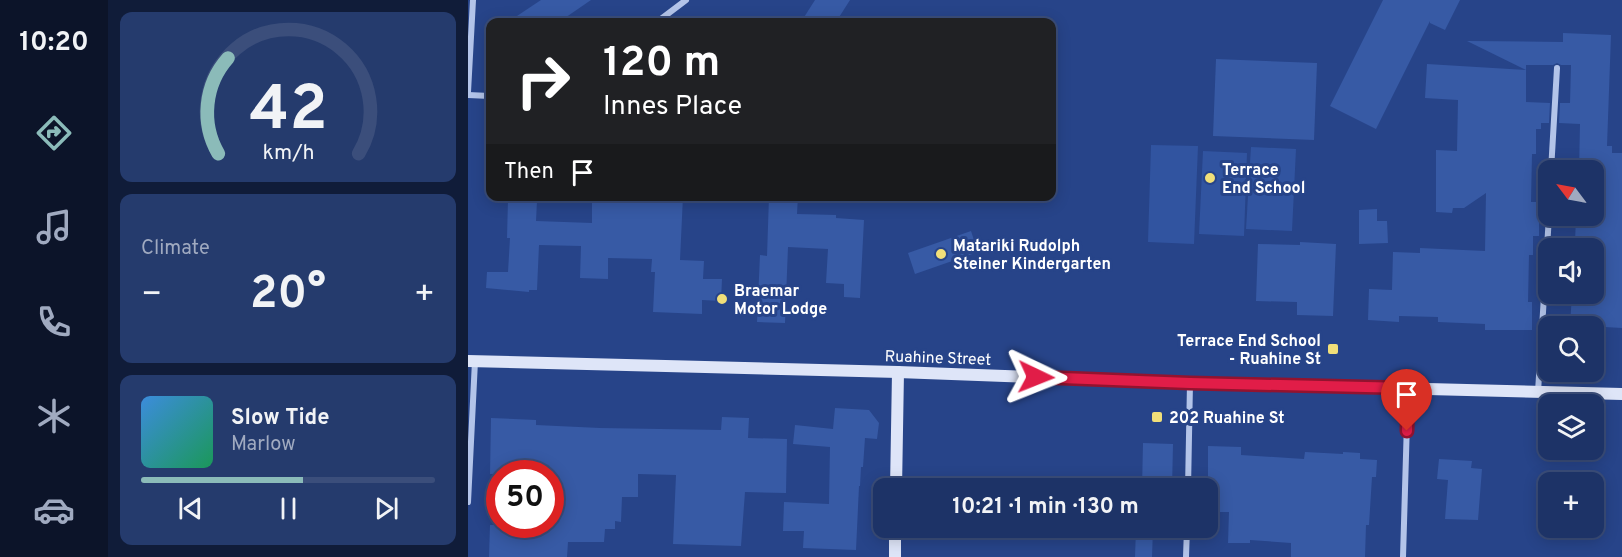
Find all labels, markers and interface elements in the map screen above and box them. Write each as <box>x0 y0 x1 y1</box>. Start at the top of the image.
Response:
text: 10:20 <box>19 26 89 60</box>
text: 120 m <box>603 38 720 91</box>
icon: right <box>504 42 582 120</box>
text: 42 <box>249 73 327 152</box>
text: Innes Place <box>603 90 742 124</box>
icon: directions <box>33 112 75 154</box>
text: km/h <box>262 140 314 167</box>
icon: arrive <box>566 156 599 189</box>
text: Then <box>504 159 554 186</box>
north arrow <box>1538 160 1604 226</box>
map controls <box>1538 160 1604 538</box>
place label: Terrace End School <box>1222 161 1305 199</box>
marker: Terrace End School <box>1203 171 1217 185</box>
icon: music <box>33 206 75 248</box>
text: Climate <box>141 236 210 262</box>
place label: Matariki Rudolph Steiner Kindergarten <box>953 237 1111 275</box>
button: sound <box>1538 238 1604 304</box>
marker: Matariki Rudolph Steiner Kindergarten <box>934 247 948 261</box>
text: 20° <box>250 267 326 324</box>
text: − <box>141 275 162 317</box>
text: + <box>414 275 435 317</box>
place label: Braemar Motor Lodge <box>734 282 827 320</box>
marker: Braemar Motor Lodge <box>715 292 729 306</box>
icon: phone <box>33 301 75 343</box>
button: search <box>1538 316 1604 382</box>
place label: Terrace End School - Ruahine St <box>1177 332 1321 370</box>
marker: Terrace End School - Ruahine St <box>1326 342 1340 356</box>
position arrow <box>1004 345 1068 409</box>
street label: Ruahine Street <box>884 347 992 371</box>
pin <box>1381 369 1432 431</box>
icon: arrive <box>1390 378 1423 411</box>
button: layers <box>1538 394 1604 460</box>
icon: climate <box>33 395 75 437</box>
text: Slow Tide <box>231 405 330 432</box>
place label: 202 Ruahine St <box>1169 409 1285 429</box>
marker: 202 Ruahine St <box>1150 410 1164 424</box>
text: Marlow <box>231 432 295 458</box>
speed limit sign: 50 <box>486 460 564 538</box>
button: + <box>1538 472 1604 538</box>
icon: car <box>33 489 75 531</box>
icon: previous <box>174 492 207 525</box>
icon: pause <box>272 492 305 525</box>
icon: next <box>370 492 403 525</box>
text: 10:21 · 1 min · 130 m <box>952 494 1139 521</box>

